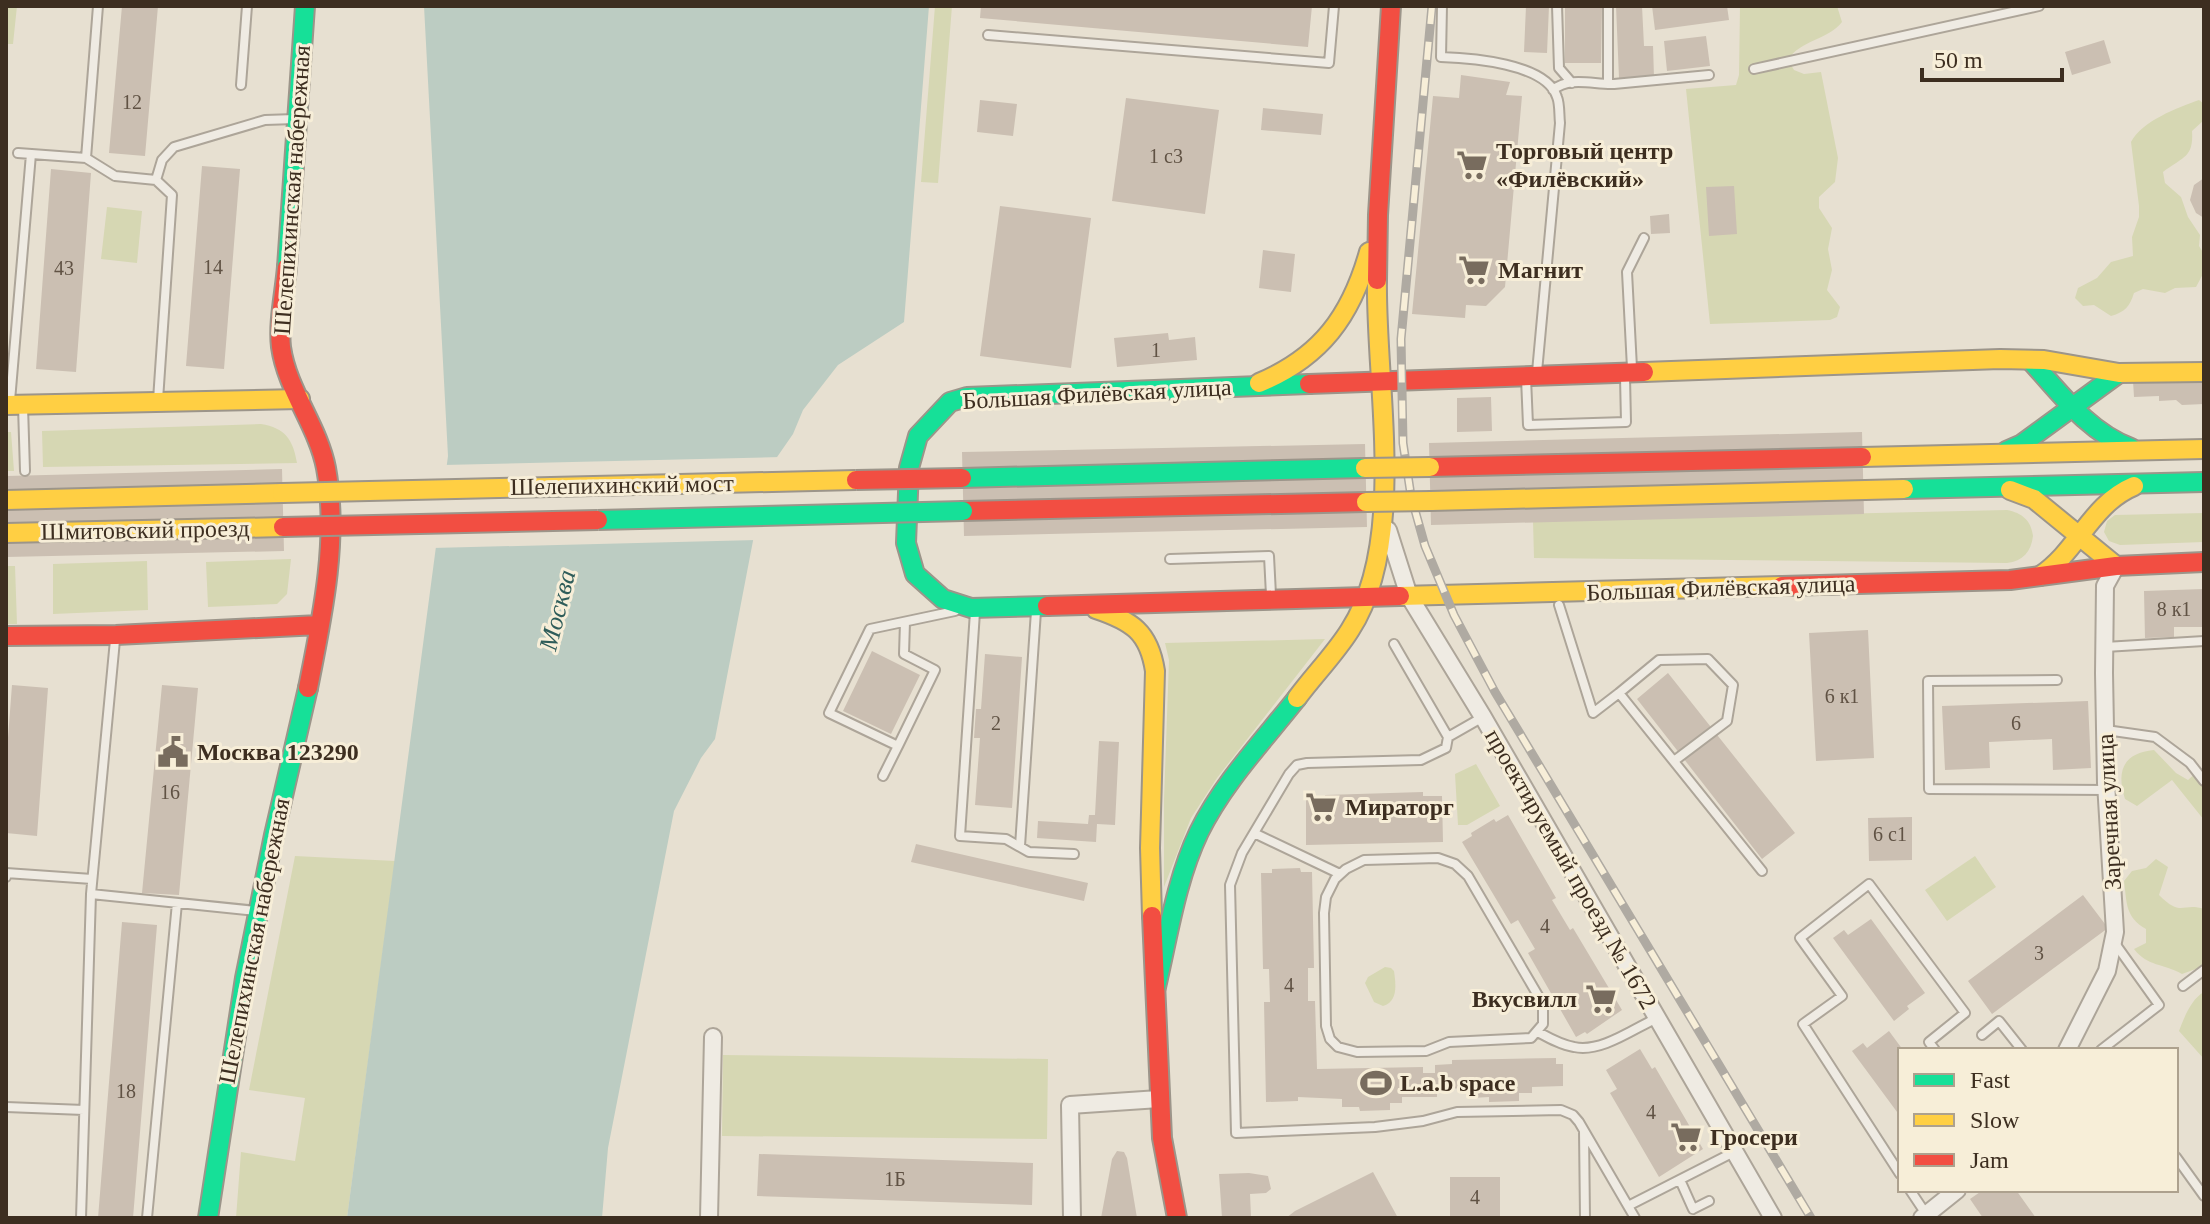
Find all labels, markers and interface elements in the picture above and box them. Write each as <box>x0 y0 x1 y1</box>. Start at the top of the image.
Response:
scale bar <box>1922 32 2062 82</box>
street label: Шелепихинская набережная <box>269 44 315 336</box>
text: 50 m <box>1934 47 1983 73</box>
house number: 12 <box>122 91 142 113</box>
place label: Торговый центр «Филёвский» <box>1496 138 1673 192</box>
house number: 1 с3 <box>1149 145 1183 167</box>
supermarket icon: Торговый центр «Филёвский» <box>1455 148 1489 182</box>
supermarket icon: Магнит <box>1457 253 1491 287</box>
house number: 14 <box>203 256 223 278</box>
house number: 43 <box>54 257 74 279</box>
place label: Магнит <box>1498 257 1583 283</box>
house number: 1 <box>1151 339 1161 361</box>
street label: Большая Филёвская улица <box>962 374 1232 414</box>
street label: Шелепихинский мост <box>510 470 735 500</box>
street label: Шмитовский проезд <box>40 515 250 545</box>
water label: Москва <box>533 567 581 654</box>
street label: Большая Филёвская улица <box>1586 570 1856 606</box>
house number: 8 к1 <box>2157 598 2191 620</box>
house number: 6 к1 <box>1825 685 1859 707</box>
house number: 2 <box>991 712 1001 734</box>
house number: 6 <box>2011 712 2021 734</box>
street label: проектируемый проезд № 1672 <box>1480 724 1662 1014</box>
street label: Заречная улица <box>2092 733 2126 891</box>
public building icon: Москва 123290 <box>156 735 190 769</box>
place label: Москва 123290 <box>197 739 359 765</box>
house number: 16 <box>160 781 180 803</box>
supermarket icon: Мираторг <box>1304 790 1338 824</box>
place label: Мираторг <box>1345 794 1454 820</box>
street label: Шелепихинская набережная <box>214 796 294 1086</box>
house number: 6 с1 <box>1873 823 1907 845</box>
house number: 4 <box>1540 915 1550 937</box>
house number: 3 <box>2034 942 2044 964</box>
house number: 4 <box>1284 974 1294 996</box>
supermarket icon: Вкусвилл <box>1584 982 1618 1016</box>
place label: Вкусвилл <box>1472 986 1577 1012</box>
legend <box>1898 1048 2178 1192</box>
sports icon: L.a.b space <box>1359 1066 1393 1100</box>
text: Fast <box>1970 1067 2010 1093</box>
place label: L.a.b space <box>1400 1070 1516 1096</box>
house number: 18 <box>116 1080 136 1102</box>
house number: 4 <box>1646 1101 1656 1123</box>
text: Slow <box>1970 1107 2020 1133</box>
supermarket icon: Гросери <box>1669 1120 1703 1154</box>
place label: Гросери <box>1710 1124 1798 1150</box>
text: Jam <box>1970 1147 2009 1173</box>
house number: 1Б <box>884 1168 906 1190</box>
house number: 4 <box>1470 1186 1480 1208</box>

